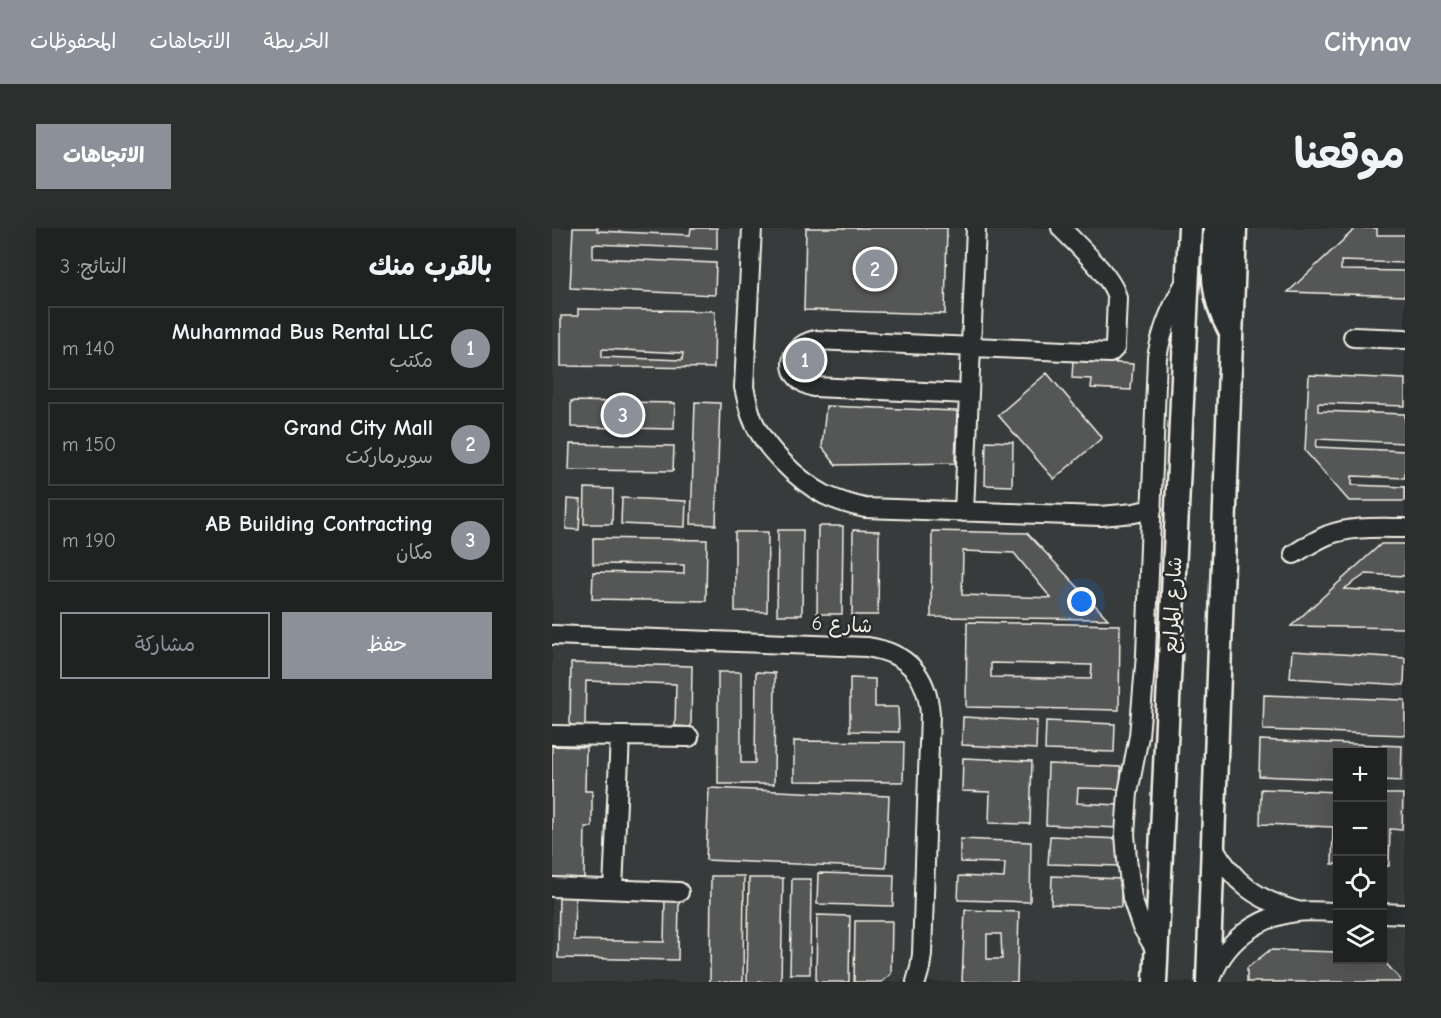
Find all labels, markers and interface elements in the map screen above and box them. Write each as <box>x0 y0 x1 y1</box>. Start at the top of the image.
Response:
text: Citynav <box>1324 26 1411 58</box>
text: المحفوظات <box>30 29 116 53</box>
text: الاتجاهات <box>149 29 231 53</box>
text: الخريطة <box>264 29 329 53</box>
button: الاتجاهات <box>36 124 171 189</box>
text: موقعنا <box>1294 130 1405 179</box>
pin: 2 <box>856 246 894 291</box>
text: بالقرب منك <box>369 252 492 282</box>
text: النتائج: 3 <box>60 255 127 278</box>
text: Muhammad Bus Rental LLC <box>172 319 433 345</box>
text: 140 m <box>62 337 115 360</box>
text: 1 <box>467 337 474 360</box>
pin: 1 <box>786 338 824 382</box>
text: مكتب <box>389 349 433 372</box>
pin: 3 <box>604 392 642 438</box>
text: Grand City Mall <box>284 415 433 441</box>
text: 150 m <box>62 433 116 456</box>
text: 2 <box>466 433 475 456</box>
text: سوبرماركت <box>345 445 433 468</box>
text: AB Building Contracting <box>205 511 433 537</box>
text: 190 m <box>62 529 116 552</box>
text: 3 <box>466 529 475 552</box>
text: مكان <box>396 541 433 564</box>
street label: شارع المرابع <box>1158 556 1190 654</box>
your location <box>1067 587 1096 616</box>
street label: شارع 6 <box>811 611 873 640</box>
button: مشاركة <box>60 612 270 679</box>
button: حفظ <box>282 612 492 679</box>
map controls <box>1333 748 1387 964</box>
button: + <box>1333 748 1387 802</box>
button: − <box>1333 802 1387 856</box>
button: locate <box>1333 856 1387 910</box>
button: layers <box>1333 910 1387 964</box>

